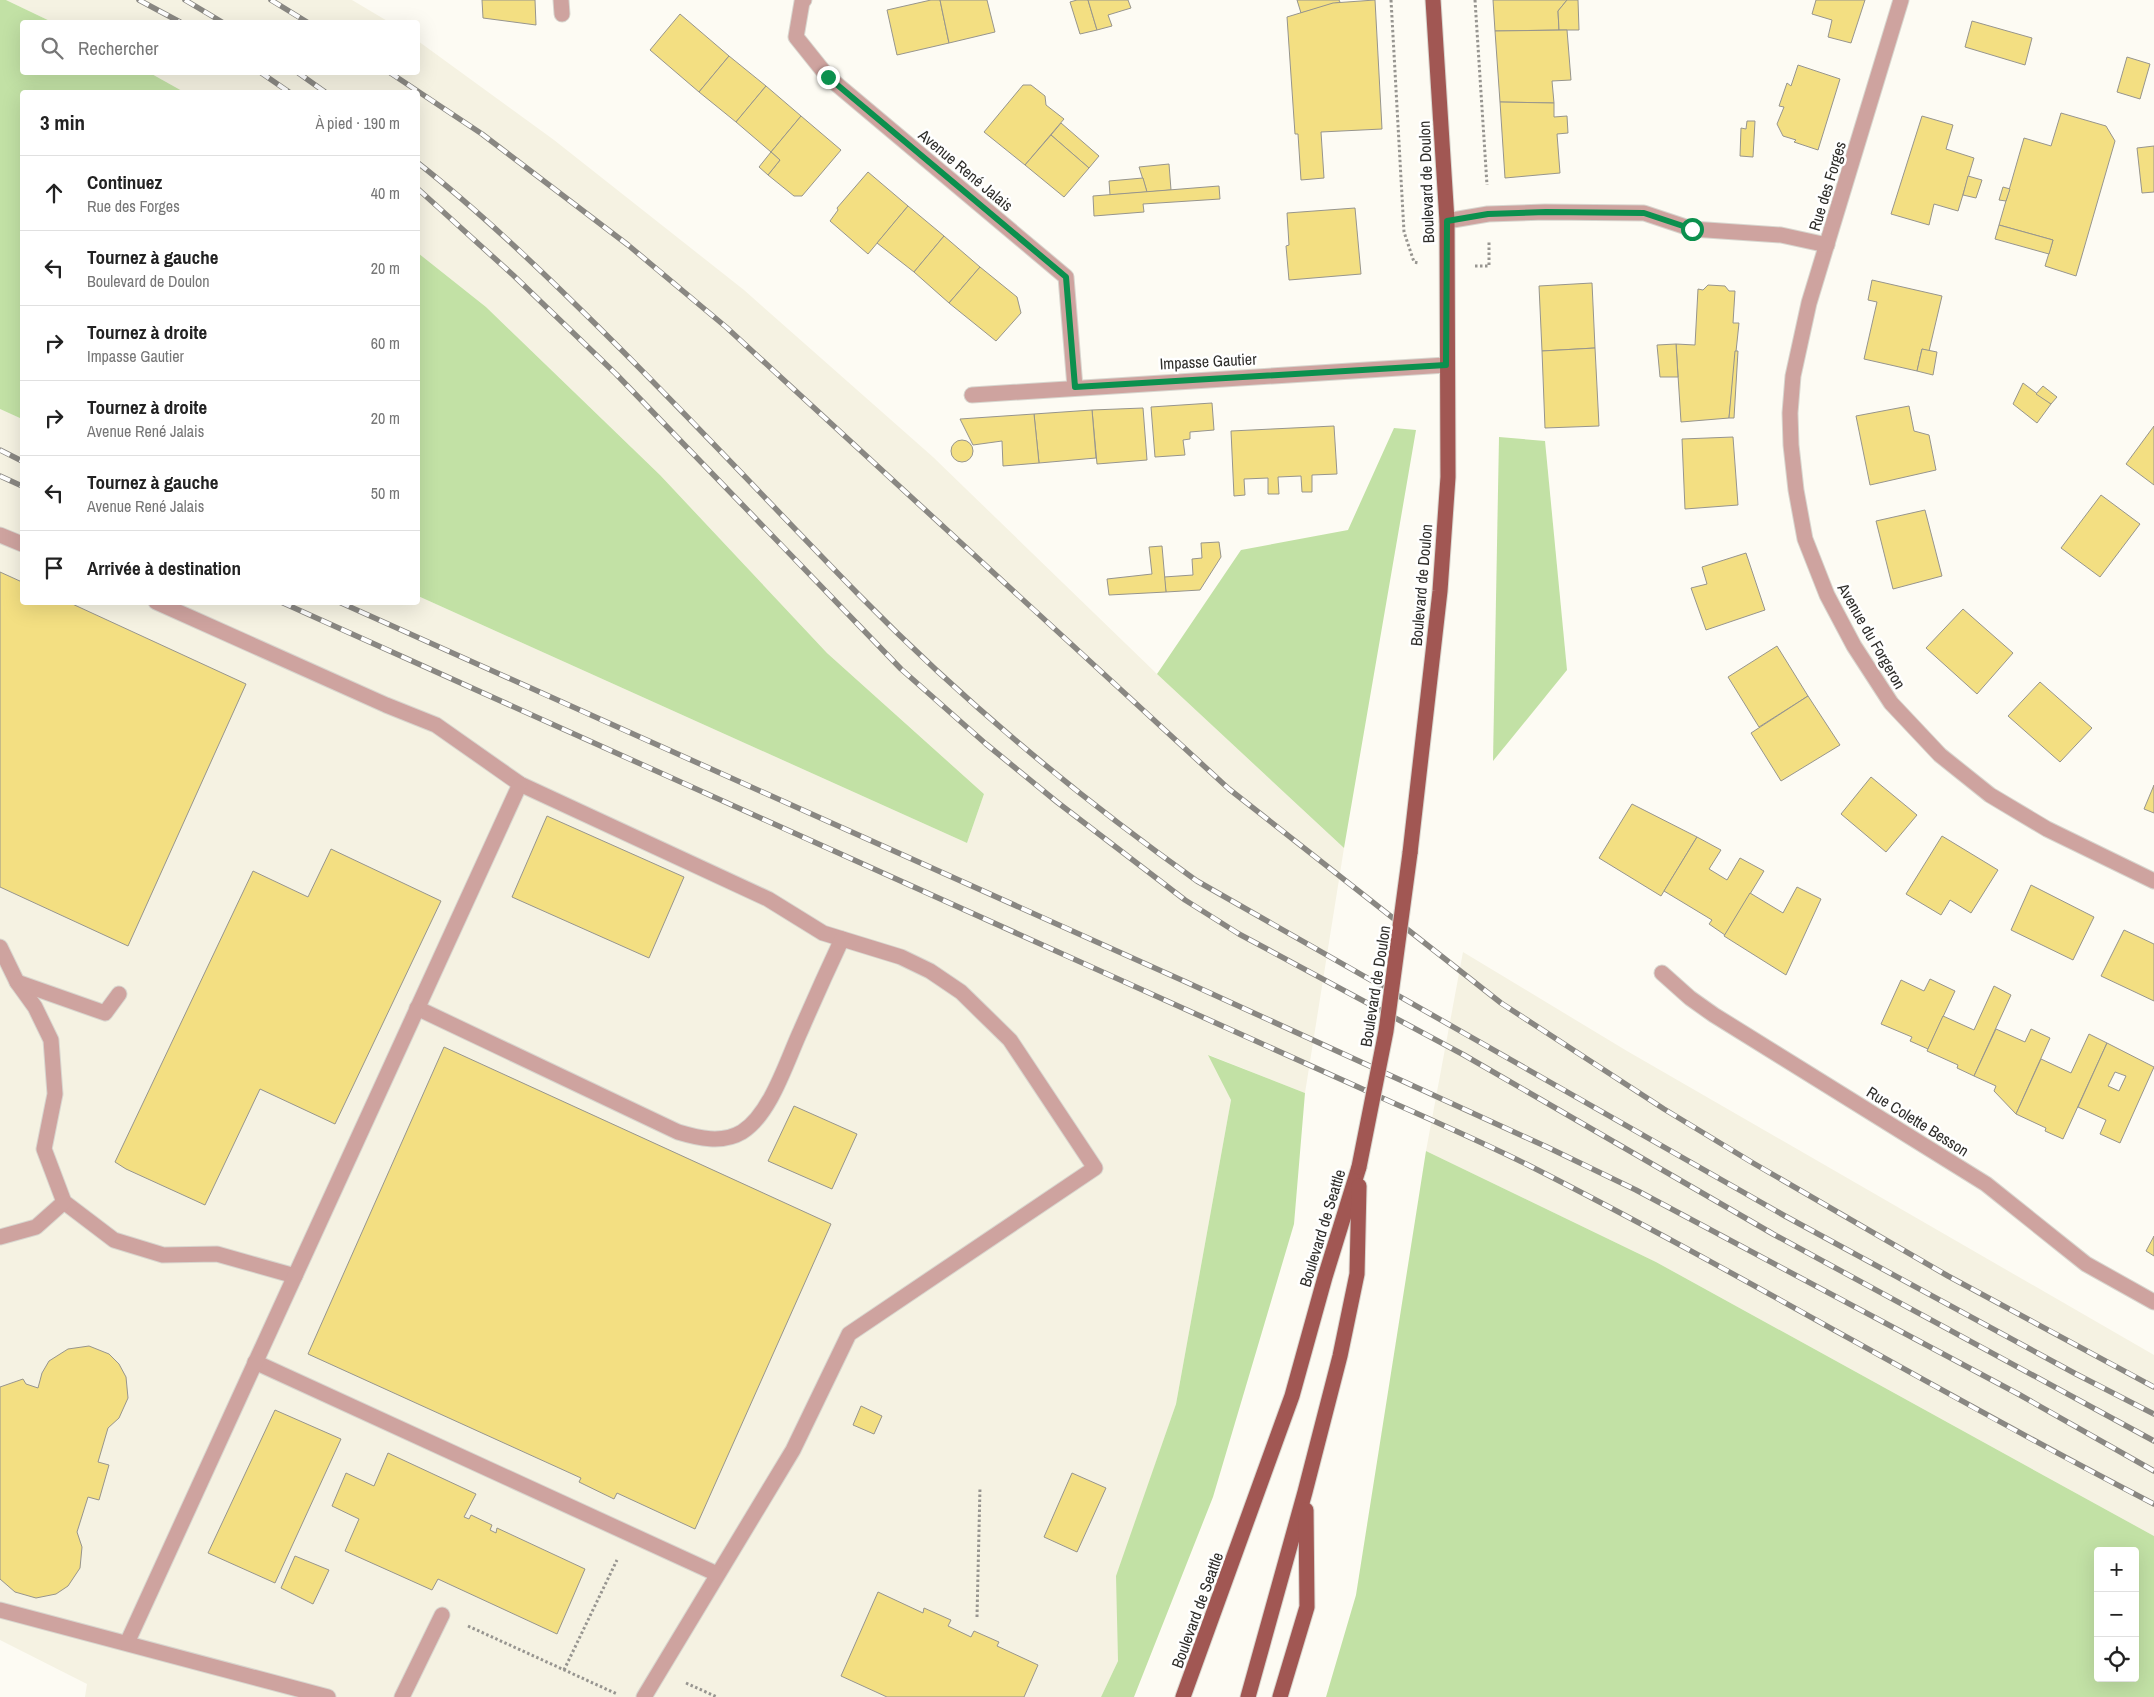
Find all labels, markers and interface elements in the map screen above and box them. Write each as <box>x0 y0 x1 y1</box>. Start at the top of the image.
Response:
search box <box>20 20 420 75</box>
icon: search <box>38 34 66 62</box>
text: Rechercher <box>78 35 159 61</box>
route end <box>817 66 840 89</box>
text: 3 min <box>40 108 85 137</box>
text: À pied · 190 m <box>315 112 400 134</box>
street label: Boulevard de Doulon <box>1413 120 1439 244</box>
street label: Avenue René Jalais <box>913 123 1018 216</box>
street label: Rue des Forges <box>1803 138 1851 234</box>
text: Continuez <box>87 169 162 195</box>
icon: ahead <box>40 179 68 207</box>
text: 40 m <box>371 182 400 204</box>
text: Rue des Forges <box>87 195 180 217</box>
route start <box>1681 218 1704 241</box>
text: Tournez à gauche <box>87 244 218 270</box>
icon: left <box>40 254 68 282</box>
text: 20 m <box>371 257 400 279</box>
text: Boulevard de Doulon <box>87 270 210 292</box>
text: Tournez à droite <box>87 319 207 345</box>
icon: right <box>40 329 68 357</box>
text: 60 m <box>371 332 400 354</box>
text: Impasse Gautier <box>87 345 184 367</box>
street label: Impasse Gautier <box>1159 347 1258 375</box>
text: Tournez à droite <box>87 394 207 420</box>
icon: right <box>40 404 68 432</box>
text: 20 m <box>371 407 400 429</box>
text: Avenue René Jalais <box>87 420 204 442</box>
text: Tournez à gauche <box>87 469 218 495</box>
icon: left <box>40 479 68 507</box>
text: 50 m <box>371 482 400 504</box>
text: Avenue René Jalais <box>87 495 204 517</box>
street label: Boulevard de Doulon <box>1405 523 1437 647</box>
icon: arrive <box>40 554 68 582</box>
text: Arrivée à destination <box>87 555 241 581</box>
street label: Avenue du Forgeron <box>1832 578 1911 693</box>
street label: Boulevard de Doulon <box>1355 924 1395 1048</box>
street label: Rue Colette Besson <box>1863 1081 1973 1161</box>
street label: Boulevard de Seattle <box>1294 1167 1350 1289</box>
map controls <box>2094 1547 2139 1682</box>
button: + <box>2094 1547 2139 1592</box>
street label: Boulevard de Seattle <box>1166 1549 1228 1671</box>
button: − <box>2094 1592 2139 1637</box>
button: locate <box>2094 1637 2139 1682</box>

